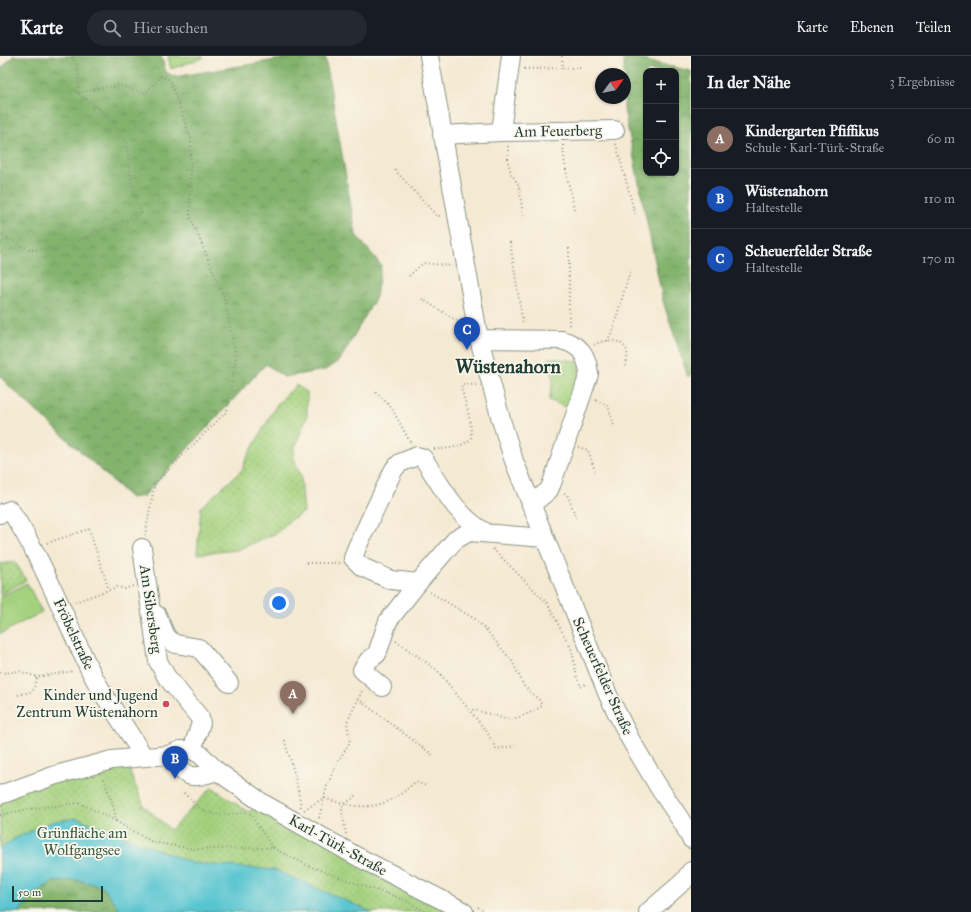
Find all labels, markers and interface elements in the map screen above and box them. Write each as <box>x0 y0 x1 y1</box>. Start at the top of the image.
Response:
search box <box>87 10 367 46</box>
text: Karte <box>20 16 63 39</box>
icon: search <box>101 17 123 39</box>
text: Hier suchen <box>133 19 208 37</box>
text: Karte <box>796 19 828 36</box>
text: Ebenen <box>850 19 894 36</box>
text: Teilen <box>916 19 951 36</box>
north arrow <box>595 68 631 104</box>
map controls <box>643 68 679 176</box>
button: + <box>643 68 679 104</box>
text: In der Nähe <box>707 72 791 93</box>
text: 3 Ergebnisse <box>890 74 955 90</box>
button: − <box>643 104 679 140</box>
street label: Am Feuerberg <box>513 121 603 141</box>
text: Kindergarten Pfiffikus <box>745 122 879 140</box>
text: A <box>716 131 724 147</box>
text: 60 m <box>927 131 955 147</box>
button: locate <box>643 140 679 176</box>
text: Schule · Karl-Türk-Straße <box>745 140 884 156</box>
text: Wüstenahorn <box>745 182 828 200</box>
text: B <box>716 191 724 207</box>
text: 110 m <box>923 191 955 207</box>
text: Haltestelle <box>745 200 802 216</box>
text: Scheuerfelder Straße <box>745 242 872 260</box>
text: C <box>716 251 724 267</box>
text: 170 m <box>922 251 955 267</box>
text: Haltestelle <box>745 260 802 276</box>
pin: C <box>454 317 480 350</box>
district label: Wüstenahorn <box>455 355 561 378</box>
street label: Am Sibersberg <box>136 562 166 656</box>
your location <box>269 593 289 613</box>
street label: Fröbelstraße <box>50 595 98 673</box>
street label: Scheuerfelder Straße <box>569 614 637 738</box>
pin: A <box>280 681 306 714</box>
place label: Kinder und Jugend Zentrum Wüstenahorn <box>16 686 158 721</box>
marker: Kinder und Jugend Zentrum Wüstenahorn <box>161 699 171 709</box>
pin: B <box>162 746 188 779</box>
street label: Karl-Türk-Straße <box>286 811 390 879</box>
park label: Grünfläche am Wolfgangsee <box>37 824 128 859</box>
scale bar <box>12 884 103 903</box>
text: 50 m <box>18 886 41 899</box>

